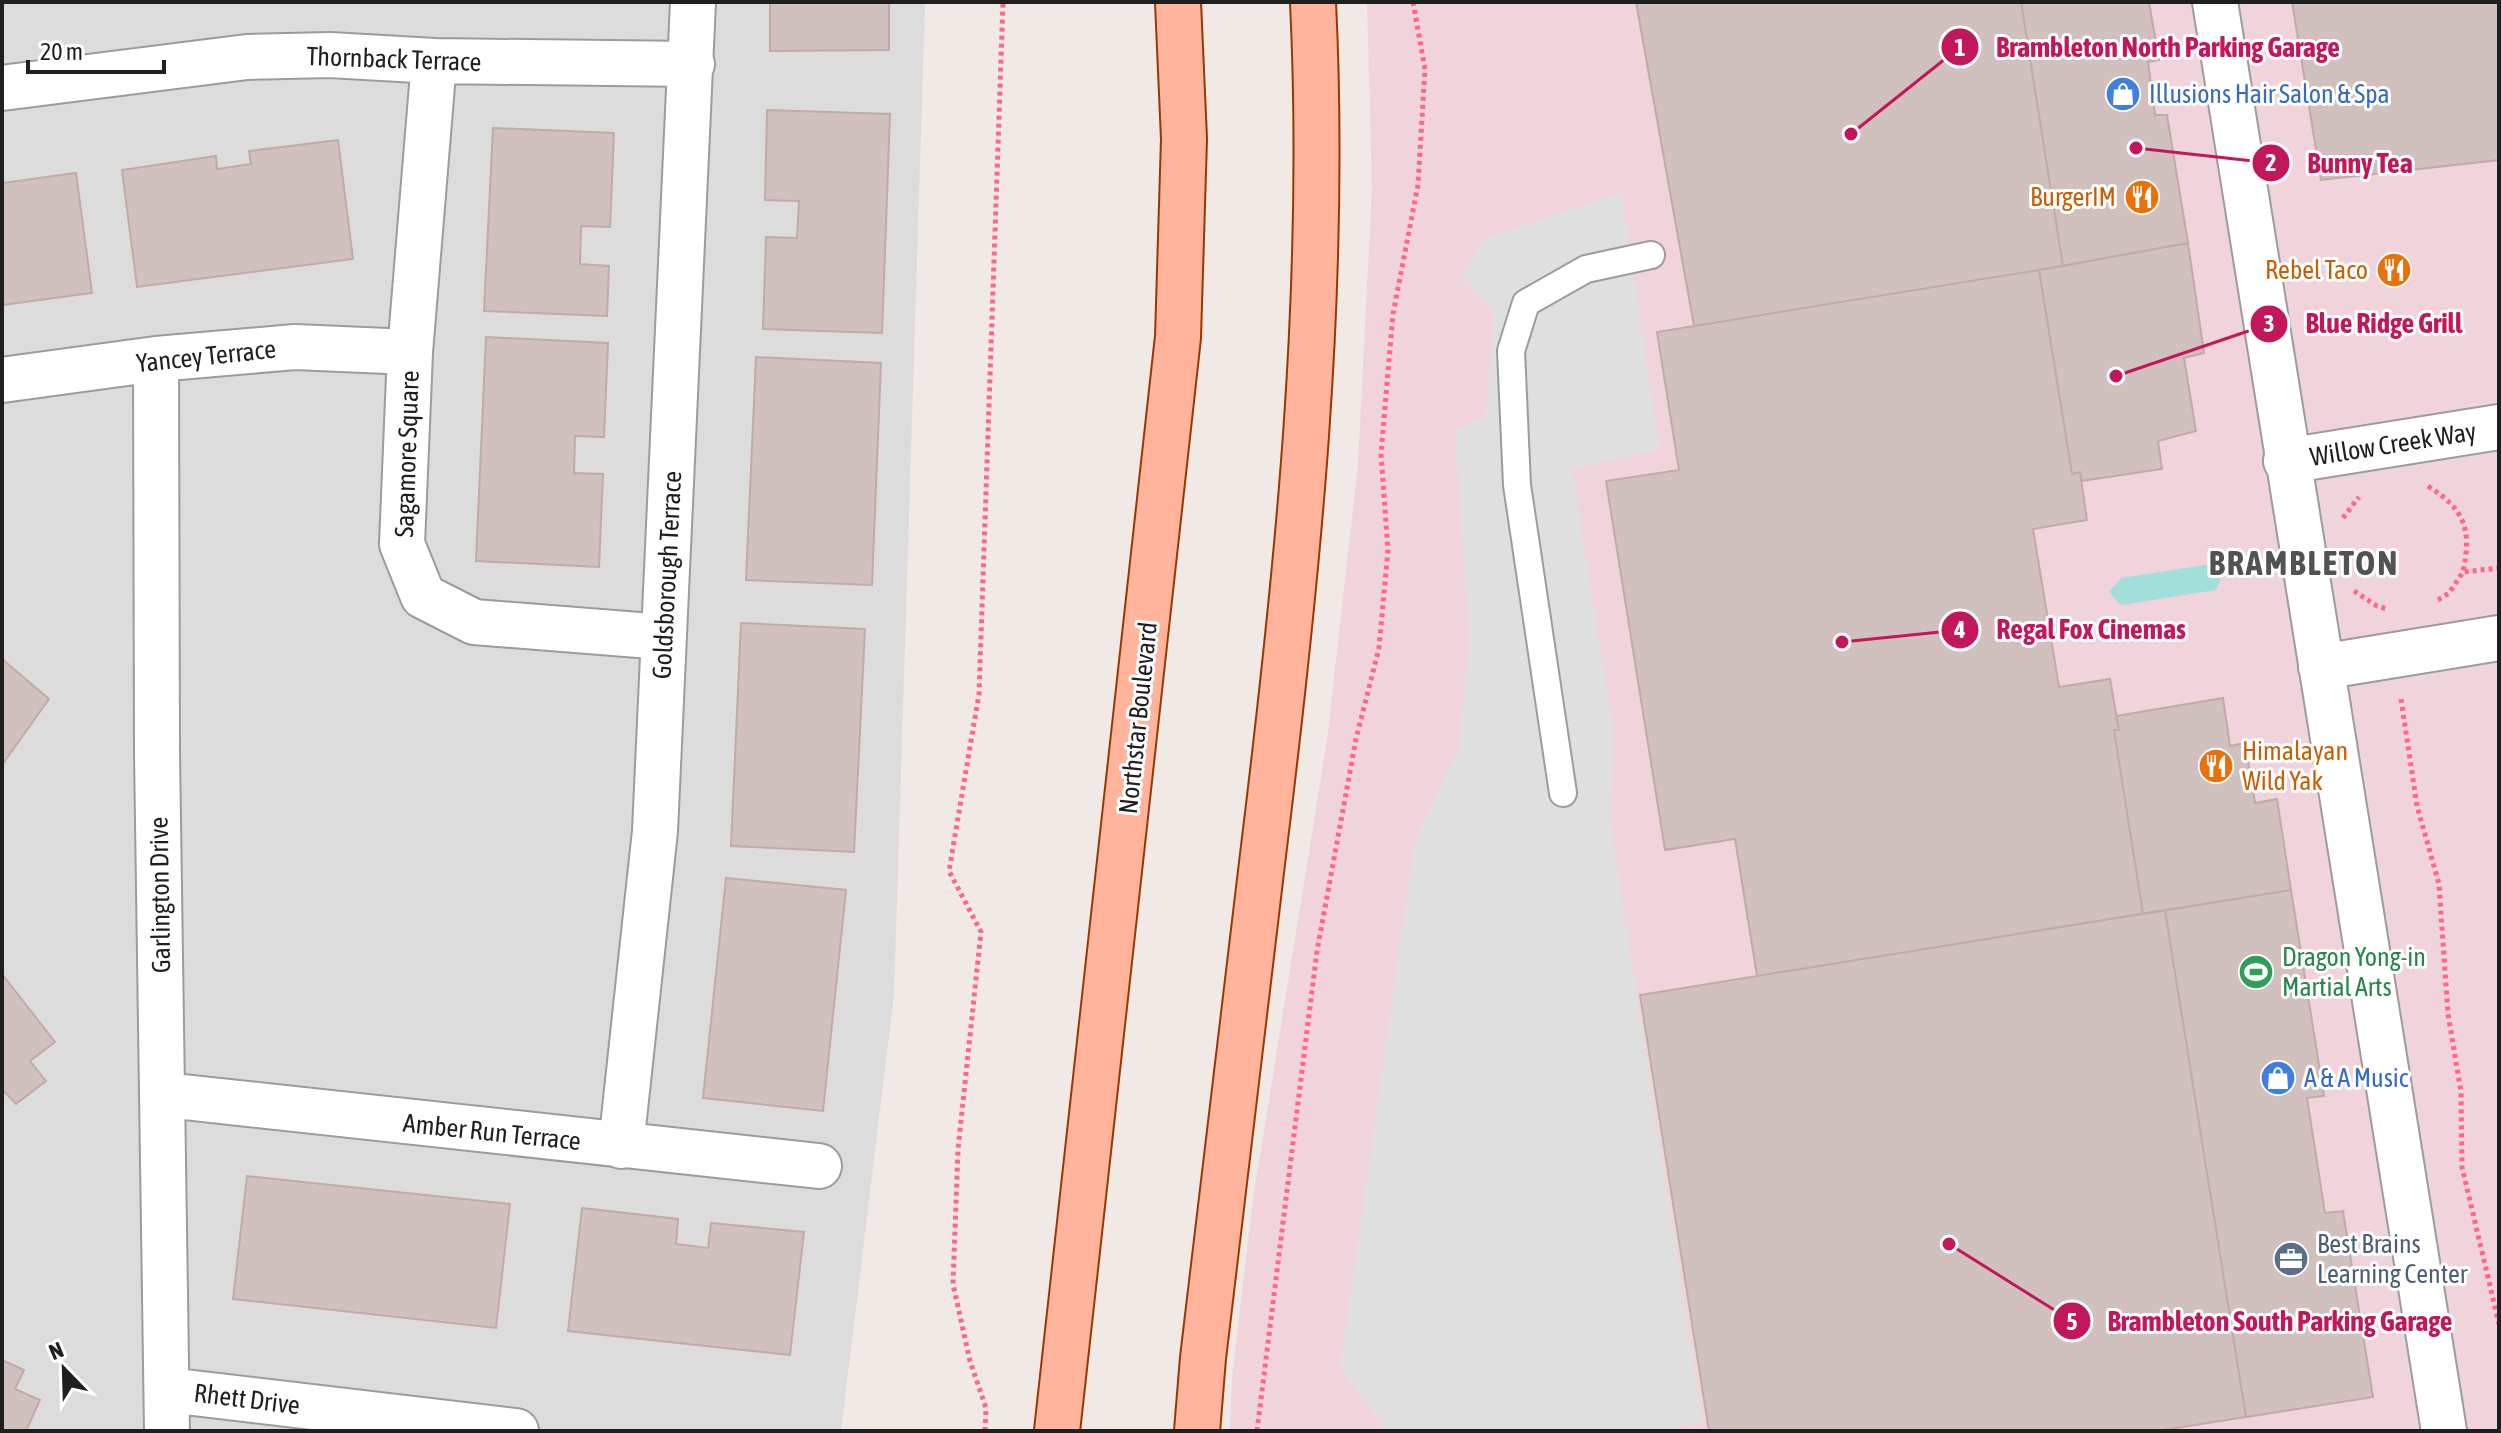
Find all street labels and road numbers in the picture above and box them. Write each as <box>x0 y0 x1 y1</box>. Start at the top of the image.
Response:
street label: Thornback Terrace <box>306 41 482 77</box>
street label: Yancey Terrace <box>135 334 277 378</box>
street label: Sagamore Square <box>389 370 425 538</box>
street label: Willow Creek Way <box>2308 416 2479 472</box>
street label: Goldsborough Terrace <box>647 470 687 680</box>
street label: Northstar Boulevard <box>1113 621 1163 815</box>
street label: Garlington Drive <box>144 817 176 973</box>
street label: Amber Run Terrace <box>402 1108 582 1156</box>
street label: Rhett Drive <box>192 1378 302 1420</box>

